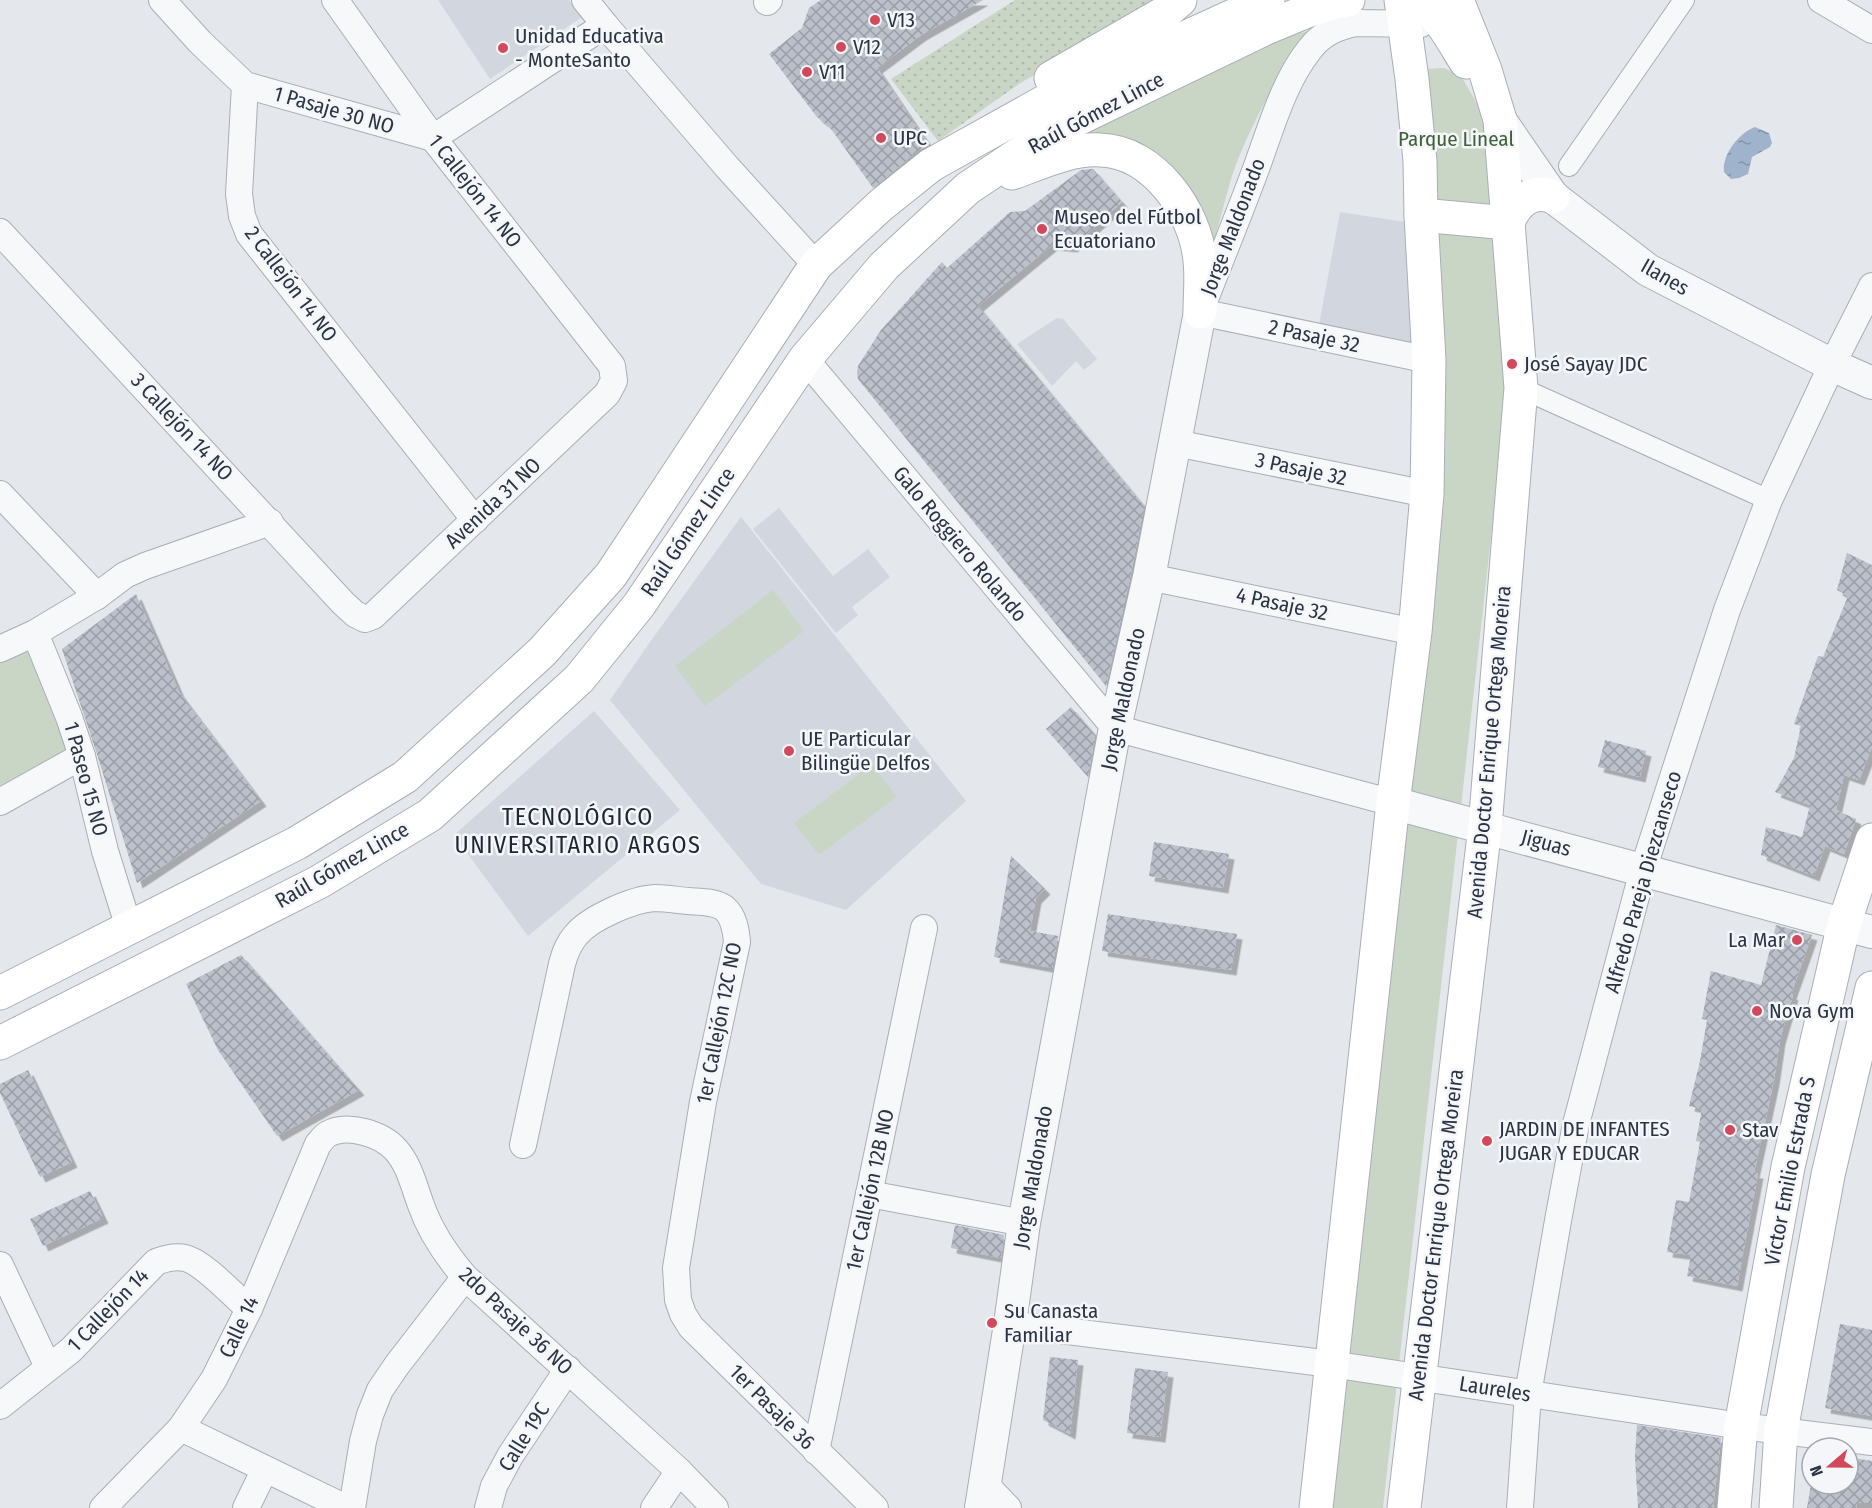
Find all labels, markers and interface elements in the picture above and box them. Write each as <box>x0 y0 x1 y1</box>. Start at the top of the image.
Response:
place label: V13 <box>887 7 915 33</box>
marker: V13 <box>868 13 882 27</box>
place label: Unidad Educativa - MonteSanto <box>515 23 664 73</box>
place label: V12 <box>853 34 881 60</box>
marker: V12 <box>834 40 848 54</box>
marker: Unidad Educativa - MonteSanto <box>496 41 510 55</box>
place label: V11 <box>819 59 845 85</box>
marker: V11 <box>800 65 814 79</box>
street label: Raúl Gómez Lince <box>1024 66 1168 160</box>
street label: 1 Pasaje 30 NO <box>271 80 397 140</box>
place label: UPC <box>893 125 927 151</box>
park label: Parque Lineal <box>1398 126 1514 152</box>
street label: 1 Callejón 14 NO <box>423 129 527 253</box>
marker: UPC <box>874 131 888 145</box>
street label: Jorge Maldonado <box>1195 155 1271 299</box>
place label: Museo del Fútbol Ecuatoriano <box>1054 204 1202 254</box>
street label: 2 Callejón 14 NO <box>239 221 343 347</box>
marker: Museo del Fútbol Ecuatoriano <box>1035 222 1049 236</box>
street label: Ilanes <box>1636 253 1694 301</box>
street label: 2 Pasaje 32 <box>1266 314 1362 358</box>
place label: José Sayay JDC <box>1524 351 1648 377</box>
marker: José Sayay JDC <box>1505 357 1519 371</box>
street label: 3 Callejón 14 NO <box>125 368 239 486</box>
street label: 3 Pasaje 32 <box>1253 447 1349 491</box>
street label: Avenida 31 NO <box>440 452 546 554</box>
street label: Galo Roggiero Rolando <box>887 461 1033 627</box>
street label: Raúl Gómez Lince <box>635 462 741 602</box>
street label: 4 Pasaje 32 <box>1234 582 1330 626</box>
street label: Avenida Doctor Enrique Ortega Moreira <box>1461 585 1517 919</box>
street label: Jorge Maldonado <box>1095 625 1151 773</box>
street label: 1 Paseo 15 NO <box>58 719 114 839</box>
place label: UE Particular Bilingüe Delfos <box>801 726 930 776</box>
marker: UE Particular Bilingüe Delfos <box>782 744 796 758</box>
street label: Alfredo Pareja Diezcanseco <box>1599 768 1687 996</box>
district label: TECNOLÓGICO UNIVERSITARIO ARGOS <box>455 803 701 859</box>
street label: Raúl Gómez Lince <box>270 816 414 914</box>
street label: Jiguas <box>1518 824 1574 862</box>
place label: La Mar <box>1728 927 1786 953</box>
marker: La Mar <box>1790 933 1804 947</box>
street label: 1er Callejón 12C NO <box>691 940 747 1106</box>
place label: Nova Gym <box>1769 998 1855 1024</box>
marker: Nova Gym <box>1750 1004 1764 1018</box>
street label: Avenida Doctor Enrique Ortega Moreira <box>1403 1068 1469 1402</box>
street label: Víctor Emilio Estrada S <box>1759 1074 1821 1268</box>
street label: Jorge Maldonado <box>1008 1103 1058 1251</box>
street label: 1er Callejón 12B NO <box>840 1107 900 1273</box>
place label: JARDIN DE INFANTES JUGAR Y EDUCAR <box>1499 1116 1670 1166</box>
place label: Stav <box>1742 1117 1779 1143</box>
marker: Stav <box>1723 1123 1737 1137</box>
marker: JARDIN DE INFANTES JUGAR Y EDUCAR <box>1480 1134 1494 1148</box>
street label: 2do Pasaje 36 NO <box>454 1262 578 1380</box>
street label: 1 Callejón 14 <box>62 1263 154 1357</box>
street label: Calle 14 <box>213 1292 265 1362</box>
place label: Su Canasta Familiar <box>1004 1298 1098 1348</box>
marker: Su Canasta Familiar <box>985 1316 999 1330</box>
street label: 1er Pasaje 36 <box>724 1359 820 1455</box>
street label: Laureles <box>1457 1371 1533 1408</box>
street label: Calle 19C <box>493 1398 555 1476</box>
north arrow <box>1800 1436 1860 1496</box>
text: N <box>1806 1463 1827 1479</box>

